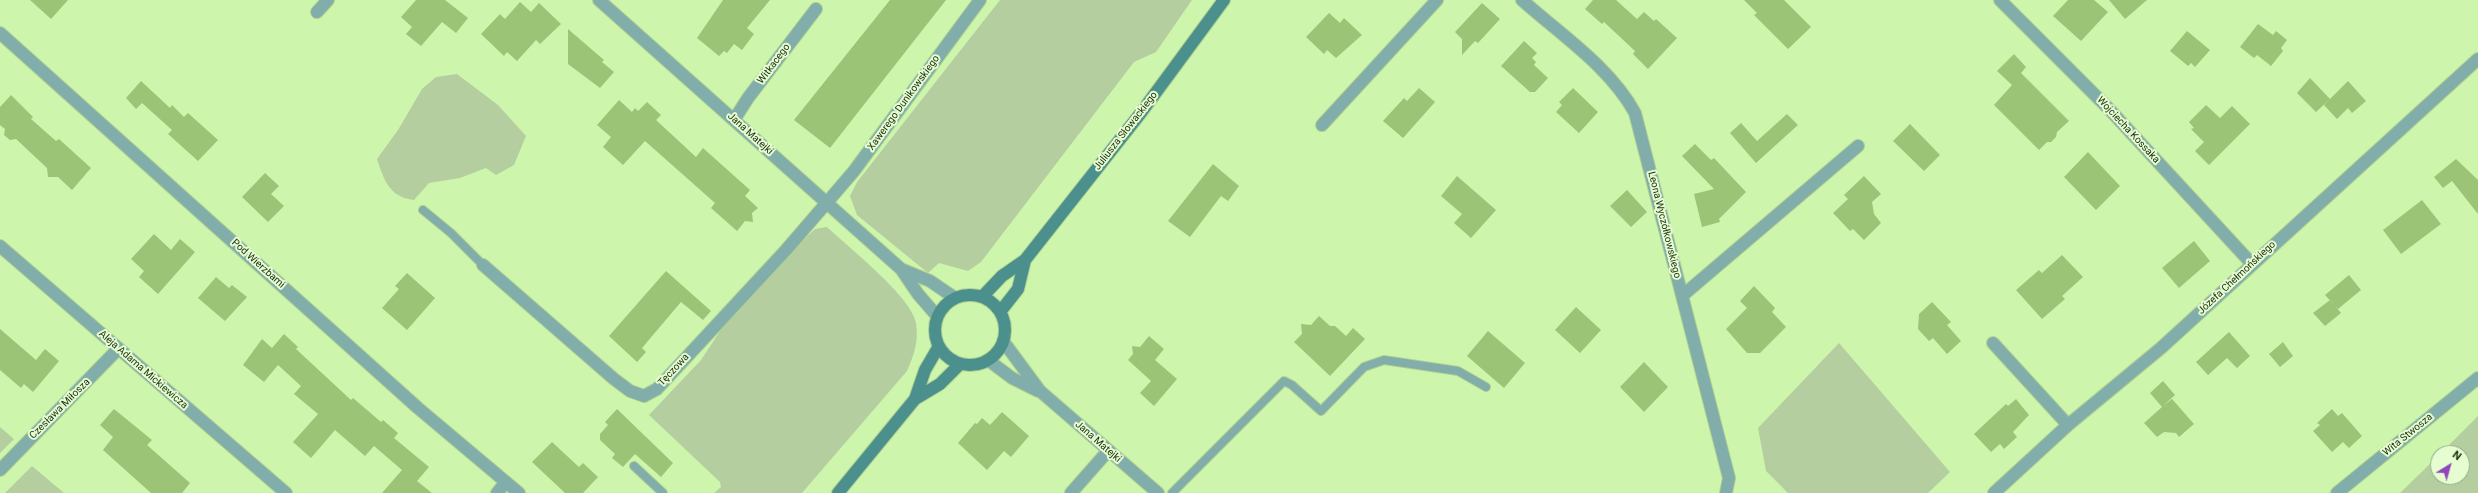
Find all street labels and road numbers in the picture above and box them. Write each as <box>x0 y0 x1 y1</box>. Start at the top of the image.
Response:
street label: Witkacego <box>755 42 793 86</box>
street label: Xawerego Dunikowskiego <box>865 53 943 153</box>
street label: Juliusza Słowackiego <box>1092 89 1160 173</box>
street label: Wojciecha Kossaka <box>2094 94 2162 166</box>
street label: Jana Matejki <box>725 110 775 158</box>
street label: Leona Wyczółkowskiego <box>1645 170 1683 280</box>
street label: Pod Wierzbami <box>229 237 287 291</box>
street label: Józefa Chełmońskiego <box>2196 239 2278 317</box>
street label: Aleja Adama Mickiewicza <box>96 328 190 412</box>
street label: Tęczowa <box>656 351 692 389</box>
street label: Czesława Miłosza <box>27 376 93 442</box>
street label: Wita Stwosza <box>2381 411 2435 459</box>
street label: Jana Matejki <box>1073 419 1123 465</box>

